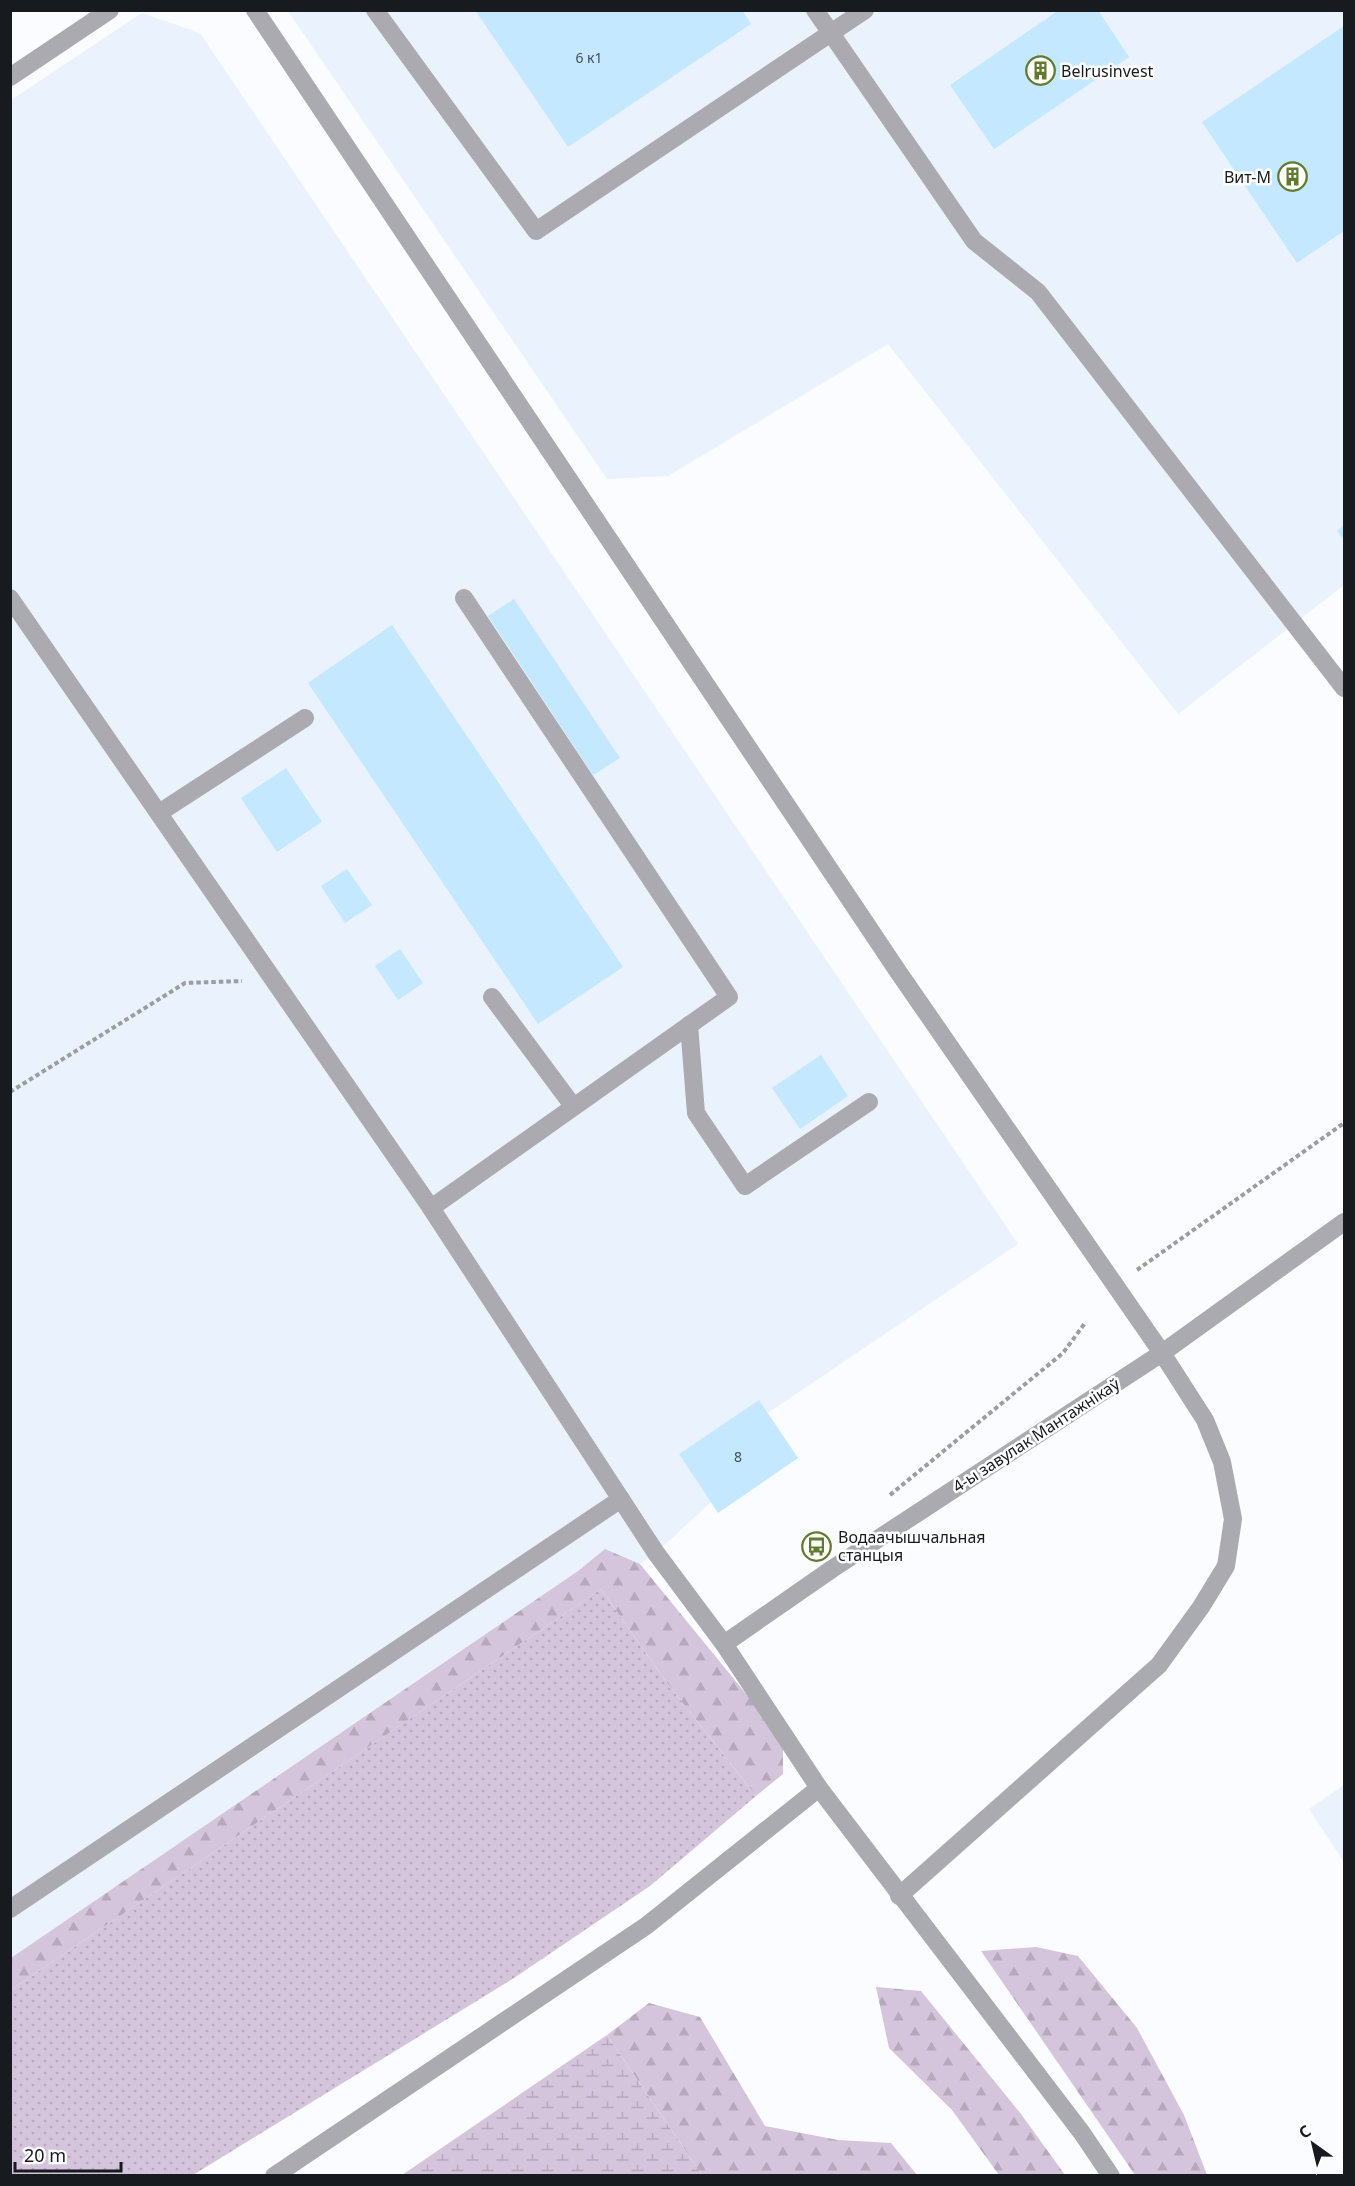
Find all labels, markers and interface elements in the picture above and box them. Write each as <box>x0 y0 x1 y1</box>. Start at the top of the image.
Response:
house number: 6 к1 <box>575 48 603 67</box>
building icon: Belrusinvest <box>1024 55 1056 87</box>
place label: Belrusinvest <box>1061 60 1154 82</box>
building icon: Вит-М <box>1276 161 1308 193</box>
place label: Вит-М <box>1224 166 1271 188</box>
street label: 4-ы завулак Мантажнікаў <box>948 1372 1124 1497</box>
house number: 8 <box>734 1447 742 1466</box>
place label: Водаачышчальная станцыя <box>838 1526 986 1566</box>
bus stop icon: Водаачышчальная станцыя <box>801 1530 833 1562</box>
north arrow <box>1283 2114 1343 2174</box>
text: С <box>1294 2120 1315 2144</box>
scale bar <box>15 2135 122 2173</box>
text: 20 m <box>24 2143 66 2167</box>

